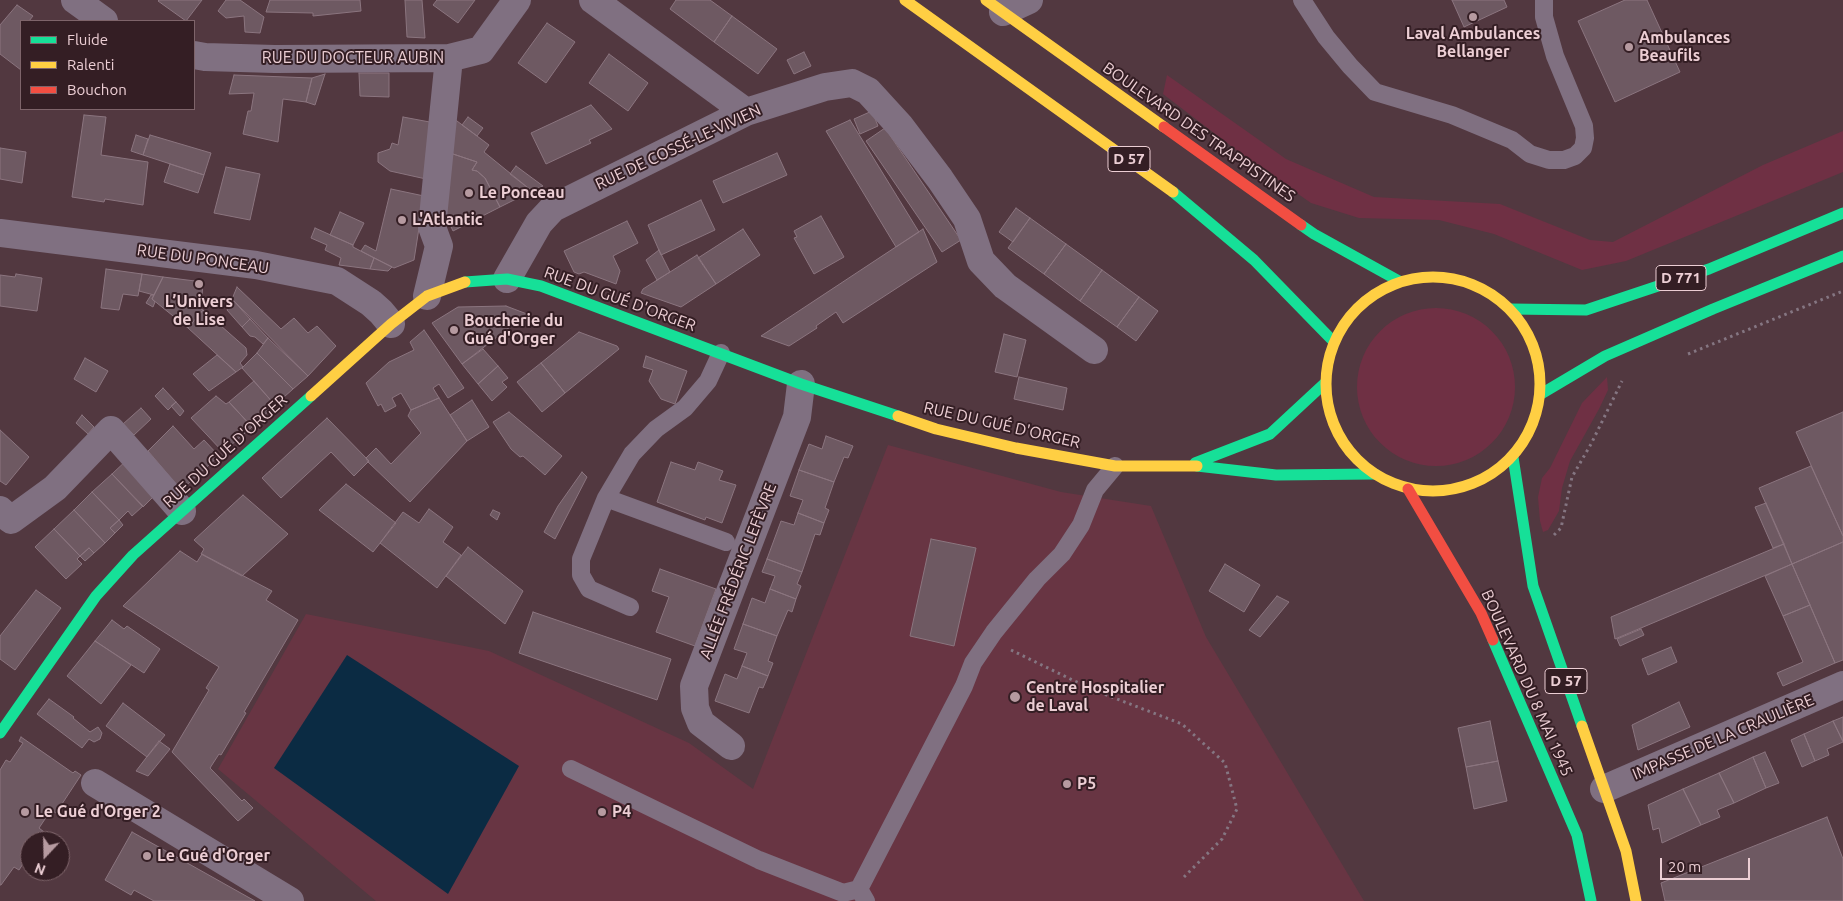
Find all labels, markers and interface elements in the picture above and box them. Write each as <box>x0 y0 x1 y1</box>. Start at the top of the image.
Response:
marker: Laval Ambulances Bellanger <box>1467 11 1479 23</box>
legend <box>20 20 195 110</box>
place label: Laval Ambulances Bellanger <box>1406 24 1540 62</box>
place label: Ambulances Beaufils <box>1639 28 1730 66</box>
text: Fluide <box>67 31 108 48</box>
marker: Ambulances Beaufils <box>1623 41 1635 53</box>
street label: RUE DU DOCTEUR AUBIN <box>262 48 444 68</box>
text: Ralenti <box>67 56 114 73</box>
street label: BOULEVARD DES TRAPPISTINES <box>1099 58 1299 206</box>
text: Bouchon <box>67 81 127 98</box>
street label: RUE DE COSSÉ-LE-VIVIEN <box>592 100 764 194</box>
road number: D 57 <box>1108 146 1150 172</box>
place label: Le Ponceau <box>479 183 565 203</box>
marker: Le Ponceau <box>463 187 475 199</box>
place label: L'Atlantic <box>412 210 483 230</box>
marker: L'Atlantic <box>396 214 408 226</box>
street label: RUE DU PONCEAU <box>136 240 270 278</box>
street label: RUE DU GUÉ D'ORGER <box>541 263 699 335</box>
road number: D 771 <box>1656 266 1706 290</box>
marker: L’Univers de Lise <box>193 278 205 290</box>
place label: L’Univers de Lise <box>165 292 233 330</box>
place label: Boucherie du Gué d'Orger <box>464 311 563 349</box>
marker: Boucherie du Gué d'Orger <box>448 324 460 336</box>
street label: RUE DU GUÉ D'ORGER <box>159 390 291 512</box>
street label: RUE DU GUÉ D'ORGER <box>922 398 1082 452</box>
street label: ALLÉE FRÉDÉRIC LEFÈVRE <box>696 480 780 662</box>
street label: BOULEVARD DU 8 MAI 1945 <box>1477 587 1577 779</box>
road number: D 57 <box>1545 668 1587 694</box>
place label: Centre Hospitalier de Laval <box>1026 678 1164 716</box>
marker: Centre Hospitalier de Laval <box>1008 690 1022 704</box>
street label: IMPASSE DE LA CRAULIÈRE <box>1629 690 1817 784</box>
place label: P5 <box>1077 774 1096 794</box>
marker: P5 <box>1061 778 1073 790</box>
place label: Le Gué d'Orger 2 <box>35 802 161 822</box>
place label: P4 <box>612 802 631 822</box>
marker: Le Gué d'Orger 2 <box>19 806 31 818</box>
marker: P4 <box>596 806 608 818</box>
north arrow <box>20 831 70 881</box>
place label: Le Gué d'Orger <box>157 846 270 866</box>
scale bar <box>1663 848 1753 880</box>
marker: Le Gué d'Orger <box>141 850 153 862</box>
text: 20 m <box>1668 858 1701 875</box>
text: N <box>32 860 48 878</box>

